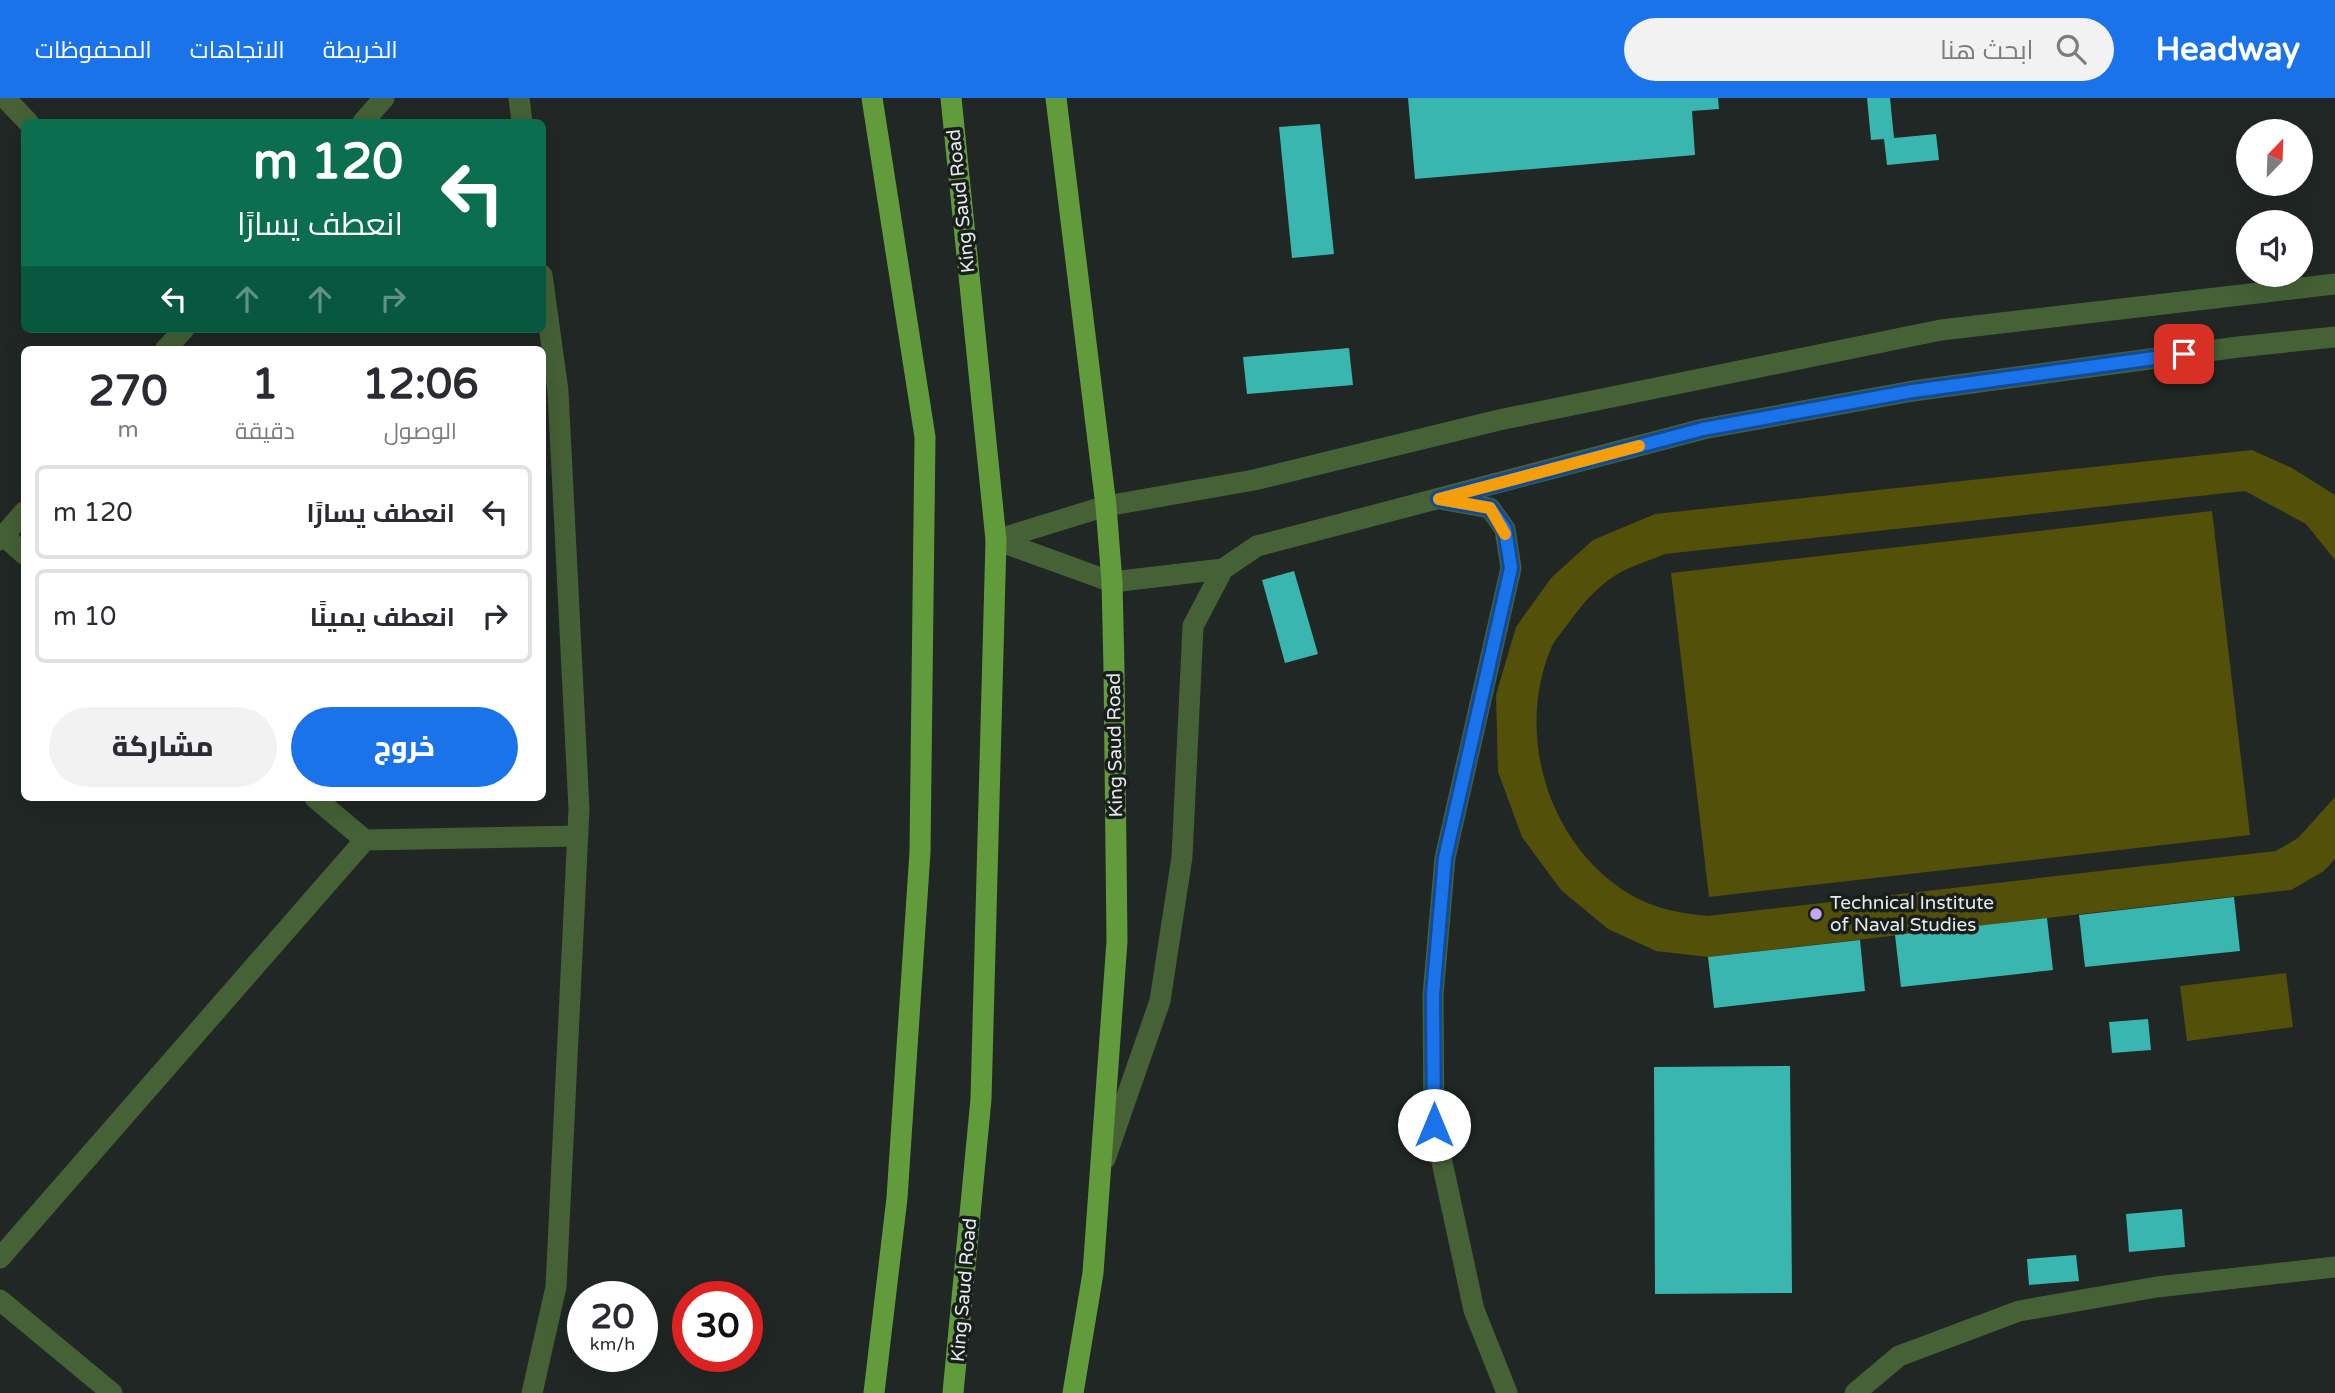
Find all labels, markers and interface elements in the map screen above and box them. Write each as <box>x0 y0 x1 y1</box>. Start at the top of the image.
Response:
search box <box>1624 18 2114 81</box>
icon: search <box>2052 30 2090 68</box>
text: Headway <box>2156 30 2300 69</box>
text: ابحث هنا <box>1940 35 2034 66</box>
text: المحفوظات <box>35 36 152 65</box>
text: الاتجاهات <box>190 36 285 65</box>
text: الخريطة <box>323 36 398 65</box>
north arrow <box>2236 119 2314 196</box>
map controls <box>2236 119 2313 287</box>
street label: King Saud Road <box>943 128 979 274</box>
text: 120 m <box>253 133 403 192</box>
icon: left <box>427 147 518 238</box>
text: انعطف يسارًا <box>237 206 403 244</box>
button: sound <box>2236 210 2313 287</box>
icon: left <box>155 280 193 318</box>
icon: ahead <box>228 280 266 318</box>
icon: ahead <box>301 280 339 318</box>
icon: right <box>374 280 412 318</box>
pin <box>2154 324 2214 384</box>
icon: arrive <box>2165 335 2203 373</box>
text: 1 <box>252 359 278 410</box>
text: 12:06 <box>362 359 479 410</box>
text: 270 <box>88 366 168 417</box>
text: m <box>117 416 139 444</box>
text: دقيقة <box>235 418 295 446</box>
text: الوصول <box>384 418 457 446</box>
icon: left <box>476 493 514 531</box>
text: 120 m <box>53 497 133 528</box>
text: انعطف يسارًا <box>306 498 455 529</box>
icon: right <box>476 597 514 635</box>
text: 10 m <box>53 601 116 632</box>
text: انعطف يمينًا <box>310 602 455 633</box>
street label: King Saud Road <box>1103 673 1127 817</box>
button: مشاركة <box>49 707 277 787</box>
button: خروج <box>291 707 518 787</box>
place label: Technical Institute of Naval Studies <box>1830 892 1994 936</box>
marker: Technical Institute of Naval Studies <box>1808 906 1824 922</box>
position arrow <box>1397 1088 1471 1162</box>
street label: King Saud Road <box>947 1217 981 1363</box>
speed limit sign: 30 <box>672 1281 763 1372</box>
text: 20 <box>591 1296 634 1338</box>
text: km/h <box>590 1333 635 1355</box>

